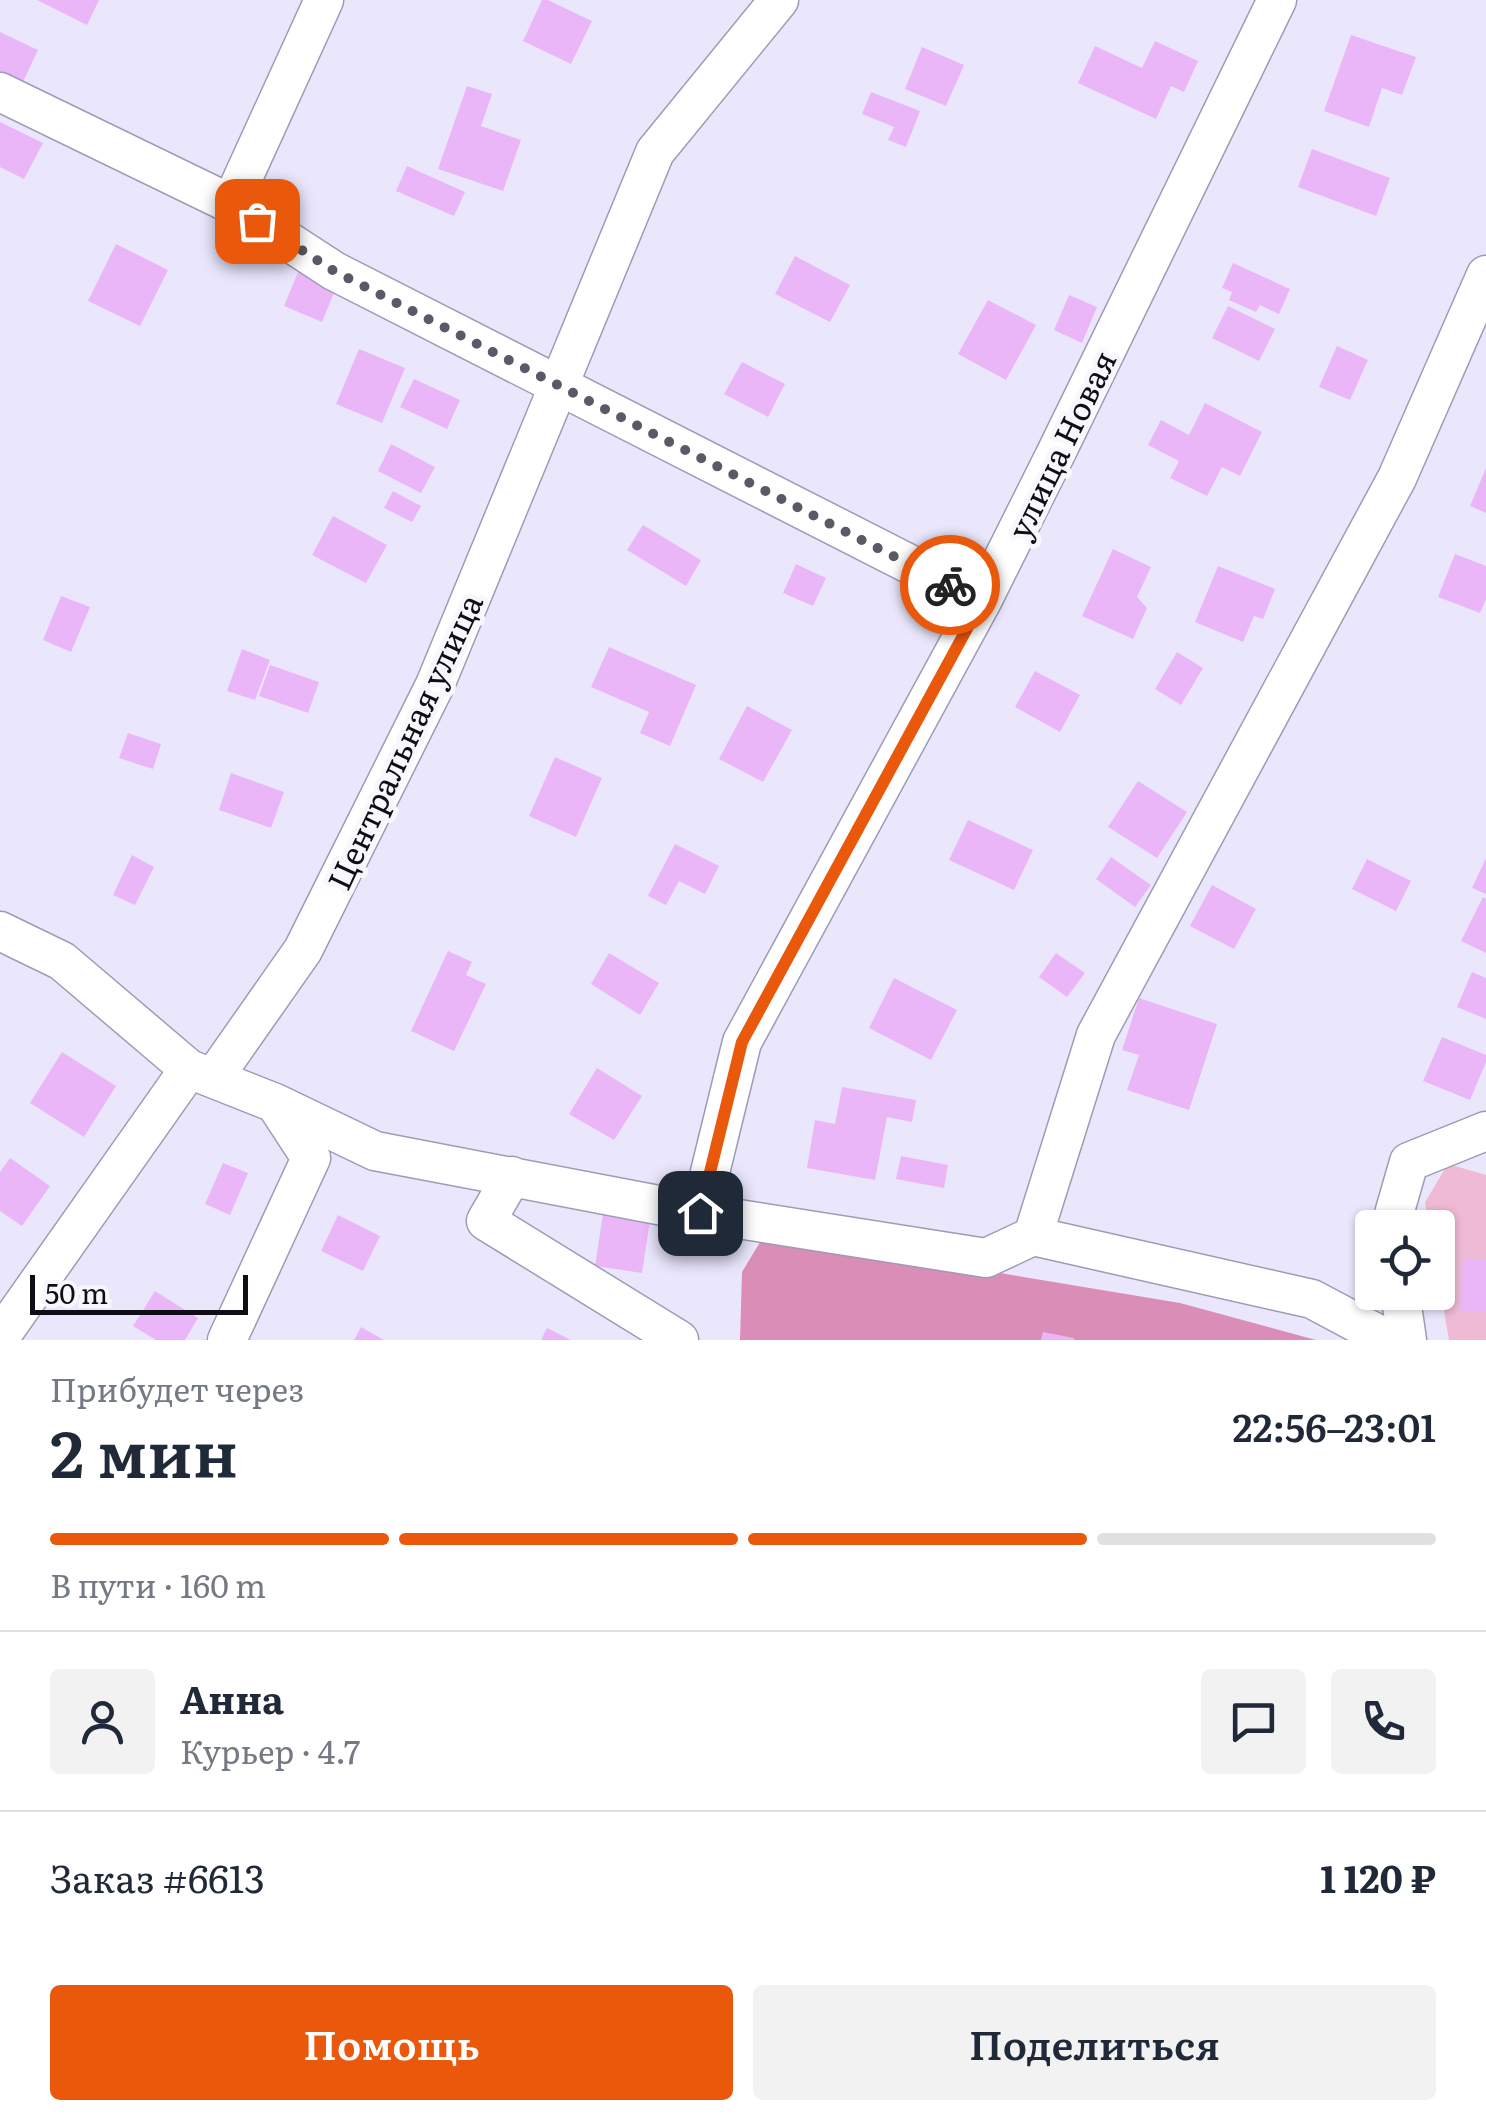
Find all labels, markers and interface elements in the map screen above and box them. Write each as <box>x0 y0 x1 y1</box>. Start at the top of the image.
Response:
pin <box>215 179 300 264</box>
icon: bag <box>230 194 285 249</box>
street label: улица Новая <box>994 341 1126 547</box>
courier <box>900 535 1000 635</box>
icon: bike <box>923 558 978 613</box>
street label: Центральная улица <box>313 584 493 897</box>
pin <box>658 1171 743 1256</box>
icon: home <box>673 1186 728 1241</box>
map controls <box>1355 1210 1455 1310</box>
button: locate <box>1355 1210 1455 1310</box>
scale bar <box>30 1270 248 1314</box>
text: 50 m <box>45 1271 108 1313</box>
text: Прибудет через <box>50 1364 304 1412</box>
text: 22:56–23:01 <box>1233 1397 1436 1454</box>
text: 2 мин <box>50 1401 238 1498</box>
text: В пути · 160 m <box>50 1560 266 1608</box>
button: person <box>50 1669 155 1774</box>
text: Анна <box>180 1669 284 1726</box>
button: chat <box>1201 1669 1306 1774</box>
button: phone <box>1331 1669 1436 1774</box>
text: Курьер · 4.7 <box>180 1726 360 1774</box>
text: Заказ #6613 <box>50 1848 265 1905</box>
text: 1 120 ₽ <box>1320 1848 1436 1905</box>
button: Помощь <box>50 1985 733 2100</box>
button: Поделиться <box>753 1985 1436 2100</box>

